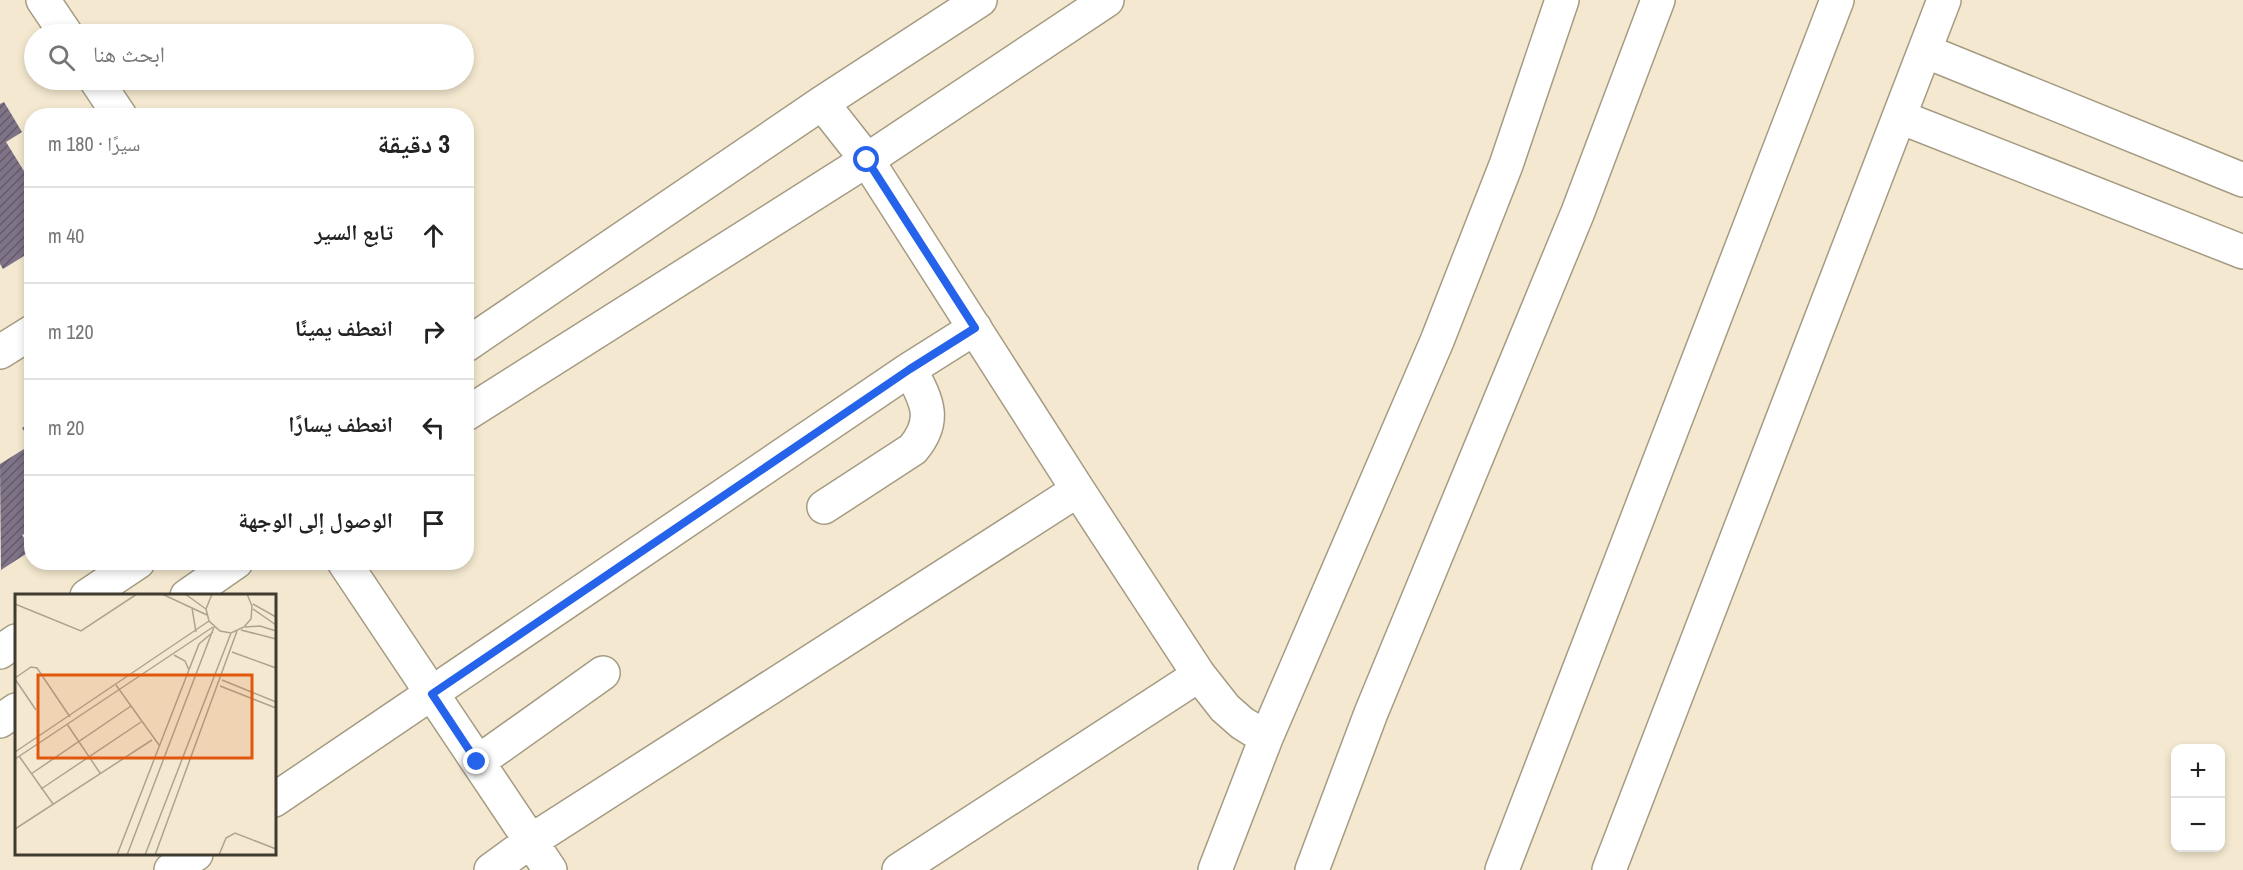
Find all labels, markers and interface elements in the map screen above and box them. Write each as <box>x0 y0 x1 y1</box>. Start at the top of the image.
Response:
search box <box>24 24 474 90</box>
text: ابحث هنا <box>93 39 165 69</box>
icon: search <box>45 41 78 74</box>
text: 3 دقيقة <box>378 126 450 161</box>
text: سيرًا · 180 m <box>48 130 141 157</box>
route start <box>853 146 879 172</box>
text: تابع السير <box>315 217 393 247</box>
icon: ahead <box>417 219 450 252</box>
text: 40 m <box>48 222 84 249</box>
text: انعطف يمينًا <box>295 313 393 343</box>
icon: right <box>417 315 450 348</box>
text: 120 m <box>48 318 94 345</box>
text: انعطف يسارًا <box>288 409 393 439</box>
icon: left <box>417 411 450 444</box>
text: 20 m <box>48 414 84 441</box>
text: الوصول إلى الوجهة <box>238 505 393 535</box>
icon: arrive <box>417 507 450 540</box>
inset map <box>15 594 276 855</box>
map controls <box>2171 744 2225 852</box>
button: + <box>2171 744 2225 798</box>
route end <box>463 748 489 774</box>
button: − <box>2171 798 2225 852</box>

